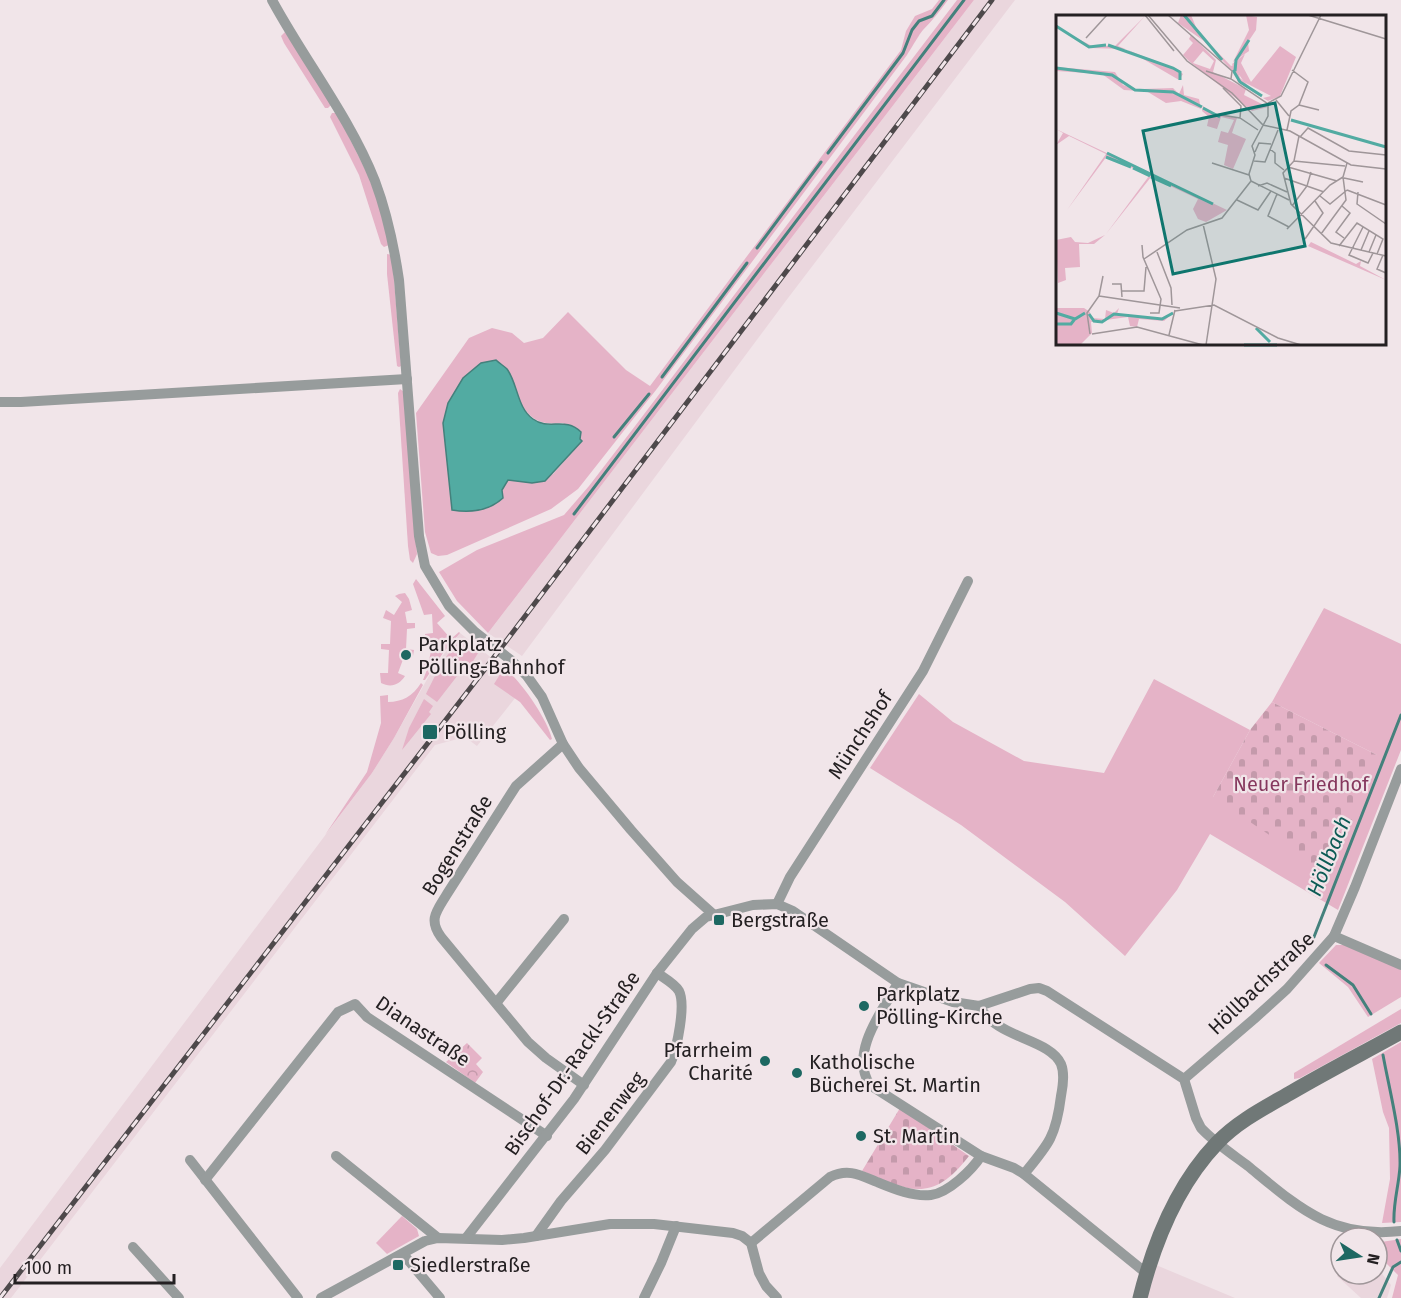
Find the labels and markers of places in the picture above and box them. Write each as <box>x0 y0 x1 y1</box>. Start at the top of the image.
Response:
place label: Parkplatz Pölling-Bahnhof <box>418 632 566 679</box>
marker: Parkplatz Pölling-Bahnhof <box>399 648 413 662</box>
place label: Pölling <box>444 720 507 744</box>
marker: Pölling <box>421 723 439 741</box>
place label: Bergstraße <box>731 908 829 932</box>
marker: Bergstraße <box>712 913 726 927</box>
place label: Parkplatz Pölling-Kirche <box>876 982 1003 1029</box>
marker: Parkplatz Pölling-Kirche <box>857 999 871 1013</box>
place label: Pfarrheim Charité <box>664 1038 753 1085</box>
place label: Katholische Bücherei St. Martin <box>809 1050 981 1097</box>
marker: Pfarrheim Charité <box>758 1054 772 1068</box>
marker: Katholische Bücherei St. Martin <box>790 1066 804 1080</box>
place label: St. Martin <box>873 1124 960 1148</box>
marker: St. Martin <box>854 1129 868 1143</box>
place label: Siedlerstraße <box>410 1253 531 1277</box>
marker: Siedlerstraße <box>391 1258 405 1272</box>

